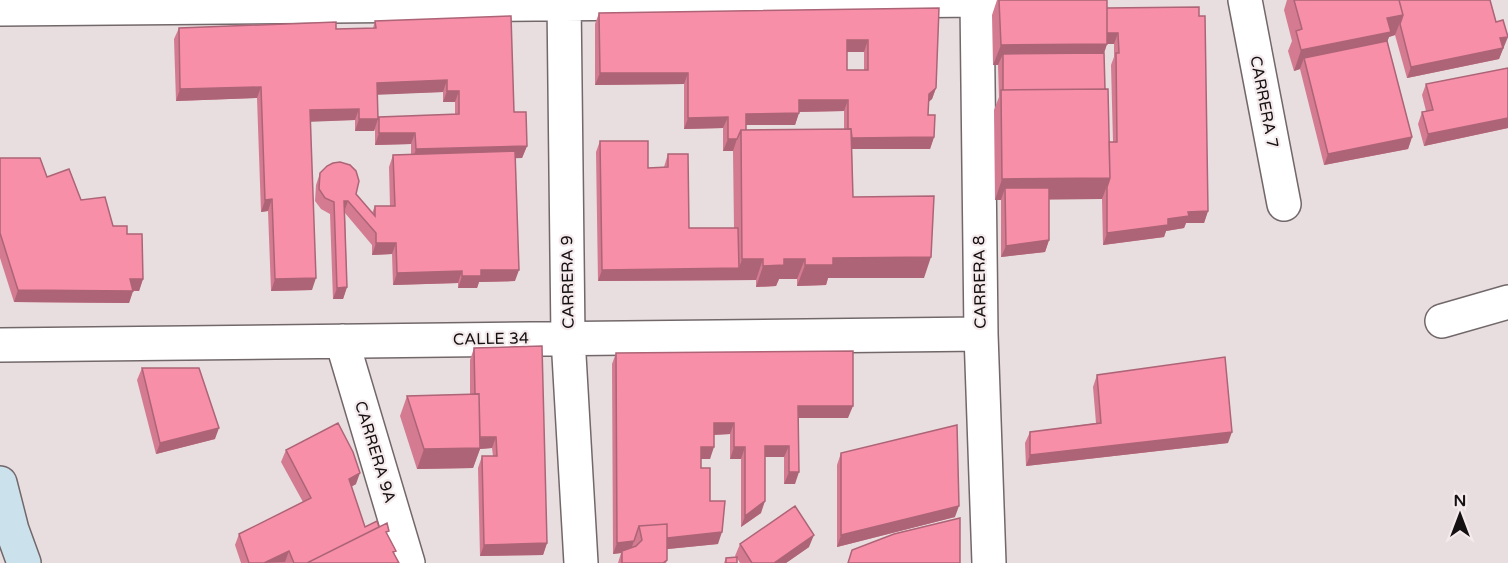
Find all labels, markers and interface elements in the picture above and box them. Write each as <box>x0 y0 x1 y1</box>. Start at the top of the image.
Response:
street label: CARRERA 7 <box>1245 54 1283 150</box>
street label: CARRERA 9 <box>557 235 579 329</box>
street label: CARRERA 8 <box>969 235 991 329</box>
street label: CALLE 34 <box>453 328 529 350</box>
street label: CARRERA 9A <box>350 399 400 505</box>
north arrow <box>1430 485 1490 545</box>
text: N <box>1454 491 1466 511</box>

